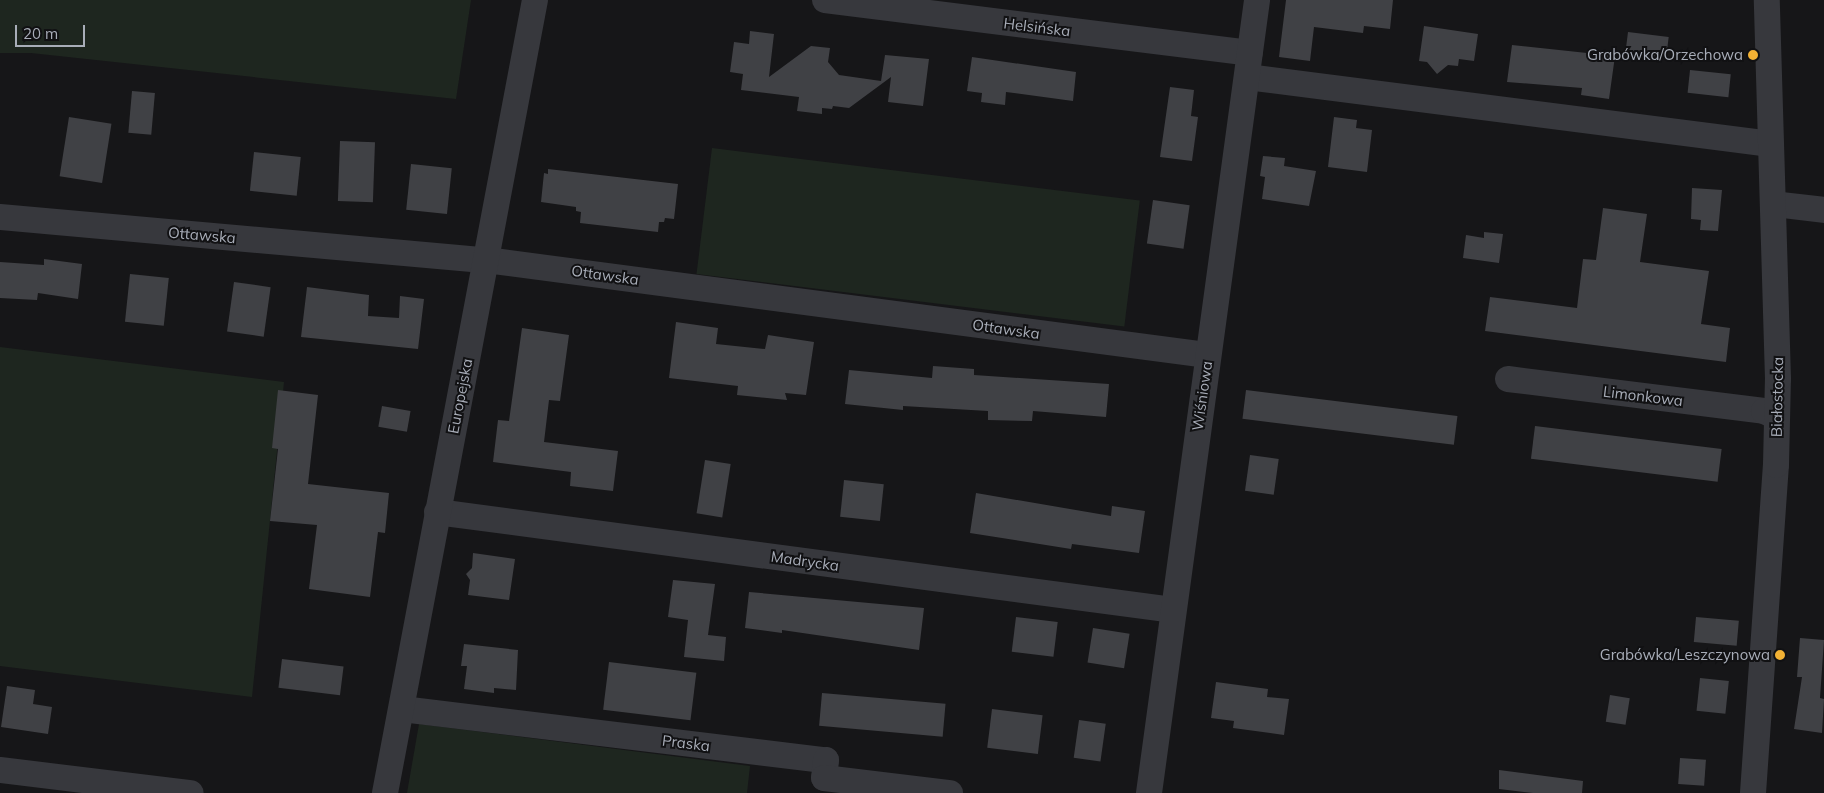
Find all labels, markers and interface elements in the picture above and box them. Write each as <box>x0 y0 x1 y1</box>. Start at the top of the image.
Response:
street label: Helsińska <box>1003 14 1071 40</box>
scale bar <box>18 15 88 47</box>
text: 20 m <box>23 24 58 43</box>
place label: Grabówka/Orzechowa <box>1587 46 1743 64</box>
marker: Grabówka/Orzechowa <box>1747 49 1759 61</box>
street label: Ottawska <box>167 223 237 247</box>
street label: Ottawska <box>570 261 640 289</box>
street label: Ottawska <box>971 315 1041 343</box>
street label: Europejska <box>444 357 476 435</box>
street label: Białostocka <box>1767 357 1787 437</box>
street label: Wiśniowa <box>1188 360 1216 432</box>
street label: Limonkowa <box>1602 382 1684 410</box>
street label: Madrycka <box>770 547 840 575</box>
place label: Grabówka/Leszczynowa <box>1600 646 1770 664</box>
marker: Grabówka/Leszczynowa <box>1774 649 1786 661</box>
street label: Praska <box>661 731 711 755</box>

